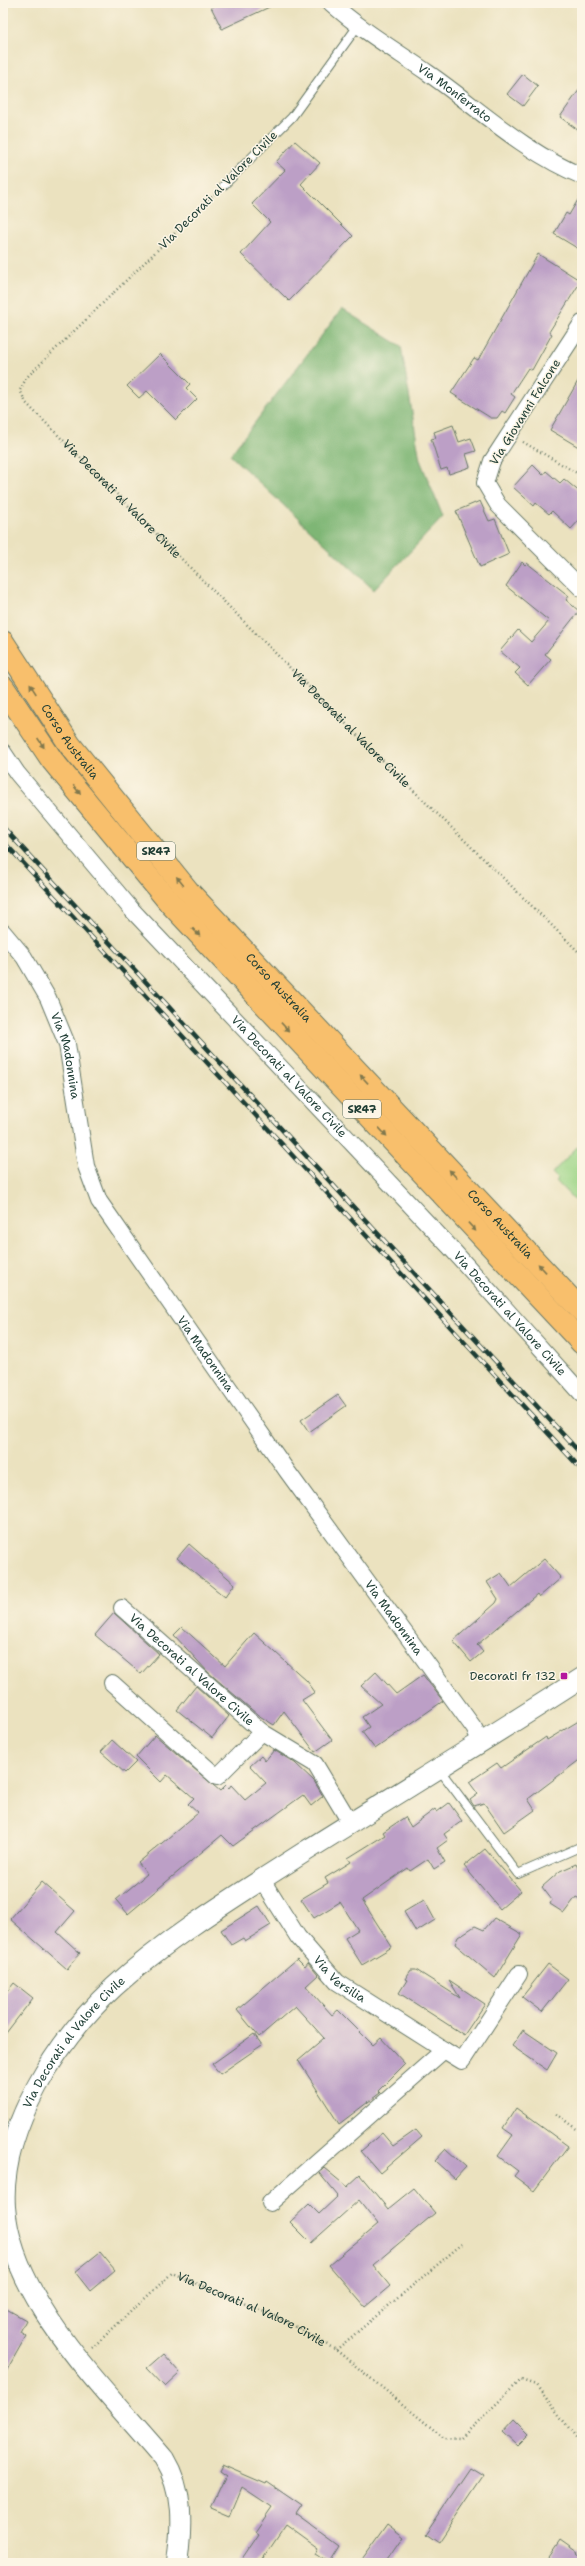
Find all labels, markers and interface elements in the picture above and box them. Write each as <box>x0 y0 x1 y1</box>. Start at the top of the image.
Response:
street label: Via Monferrato <box>414 60 495 126</box>
street label: Via Decorati al Valore Civile <box>155 127 281 253</box>
street label: Via Giovanni Falcone <box>486 356 564 468</box>
street label: Via Decorati al Valore Civile <box>59 436 185 562</box>
street label: Via Decorati al Valore Civile <box>288 665 414 791</box>
one-way arrow <box>30 683 37 695</box>
street label: Corso Australia <box>37 701 103 783</box>
one-way arrow <box>37 738 45 748</box>
one-way arrow <box>73 785 82 796</box>
road number: SR47 <box>137 842 175 860</box>
one-way arrow <box>176 876 184 887</box>
one-way arrow <box>191 927 201 937</box>
street label: Corso Australia <box>242 950 315 1026</box>
street label: Via Madonnina <box>47 1010 84 1101</box>
street label: Via Decorati al Valore Civile <box>228 1012 351 1141</box>
one-way arrow <box>280 1022 289 1031</box>
one-way arrow <box>359 1074 369 1084</box>
road number: SR47 <box>343 1100 381 1118</box>
one-way arrow <box>379 1127 388 1137</box>
one-way arrow <box>448 1169 458 1179</box>
street label: Corso Australia <box>464 1186 537 1262</box>
one-way arrow <box>468 1221 477 1232</box>
street label: Via Decorati al Valore Civile <box>450 1248 570 1379</box>
one-way arrow <box>538 1264 547 1273</box>
street label: Via Madonnina <box>173 1313 238 1395</box>
street label: Via Madonnina <box>361 1577 427 1659</box>
street label: Via Decorati al Valore Civile <box>126 1610 258 1729</box>
place label: Decorati fr 132 <box>470 1668 556 1684</box>
marker: Decorati fr 132 <box>559 1671 569 1681</box>
street label: Via Versilia <box>310 1952 369 2007</box>
street label: Via Decorati al Valore Civile <box>19 1973 129 2111</box>
street label: Via Decorati al Valore Civile <box>175 2268 329 2350</box>

